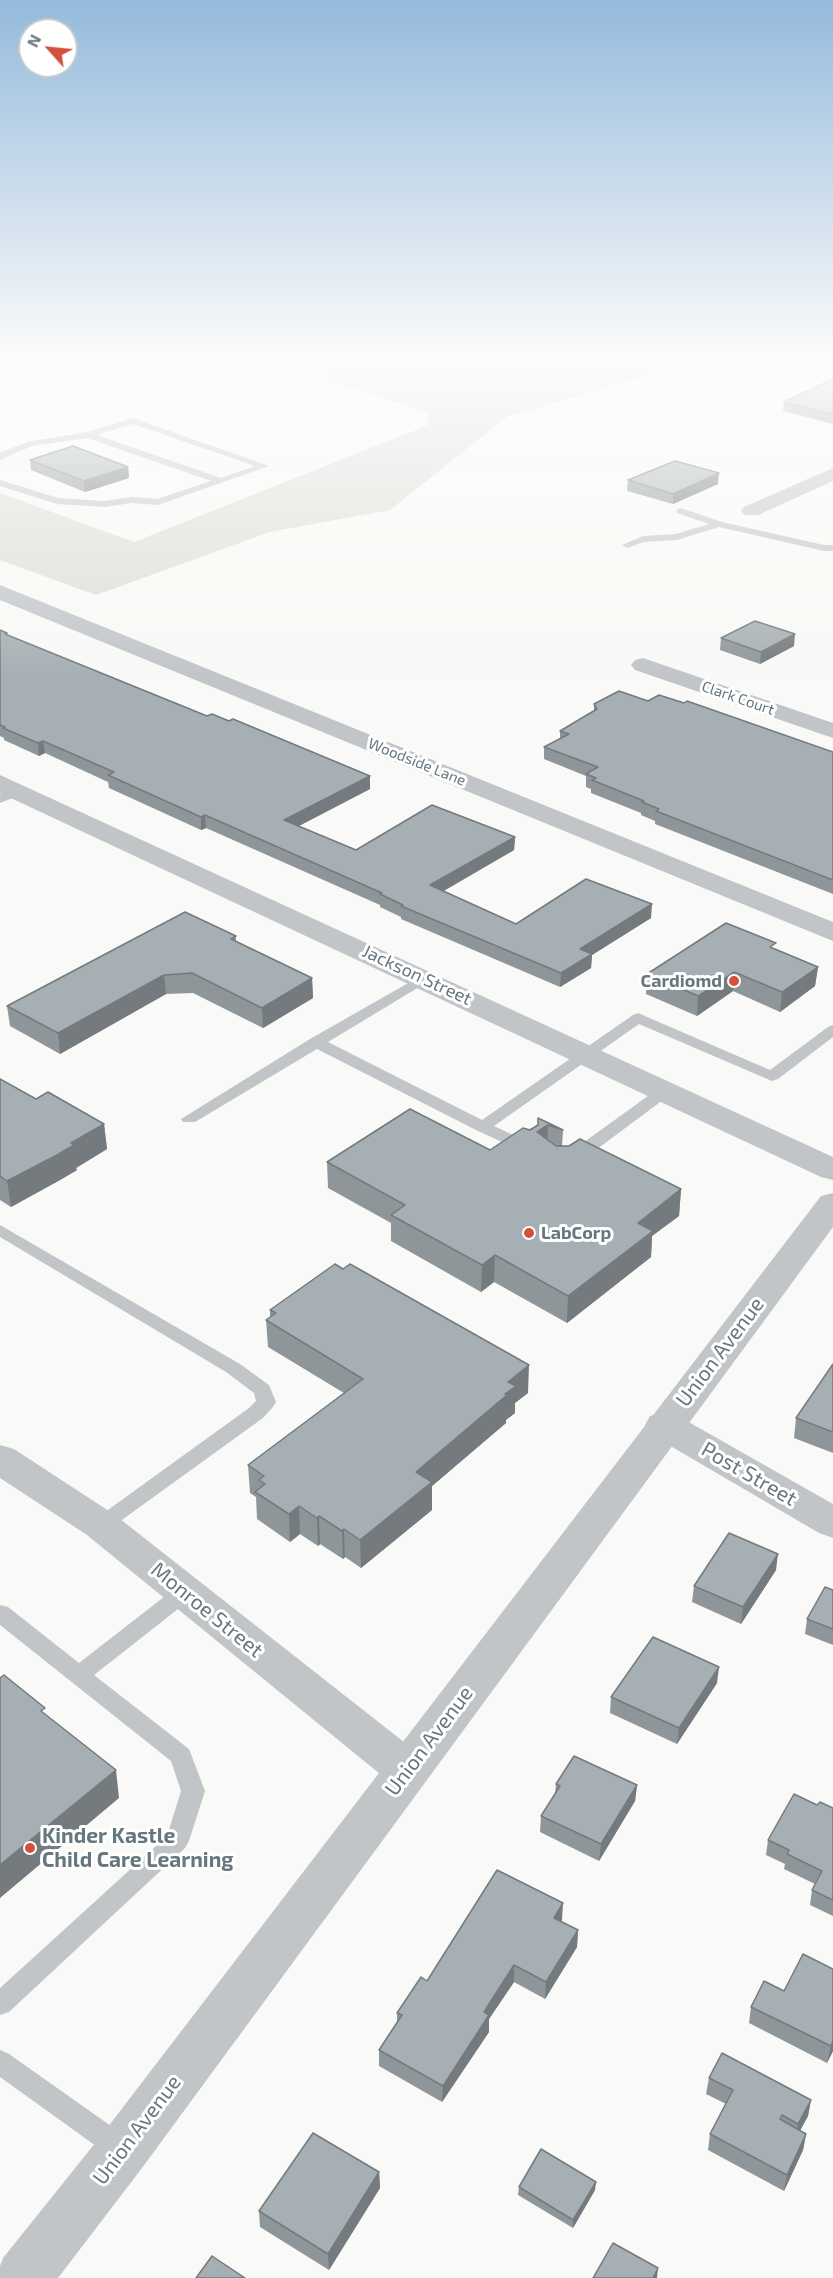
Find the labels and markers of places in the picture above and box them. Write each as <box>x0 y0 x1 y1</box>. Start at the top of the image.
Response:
place label: Cardiomd <box>641 970 722 992</box>
marker: Cardiomd <box>727 974 741 988</box>
place label: LabCorp <box>541 1222 611 1244</box>
marker: LabCorp <box>522 1226 536 1240</box>
place label: Kinder Kastle Child Care Learning <box>42 1823 233 1873</box>
marker: Kinder Kastle Child Care Learning <box>23 1841 37 1855</box>

